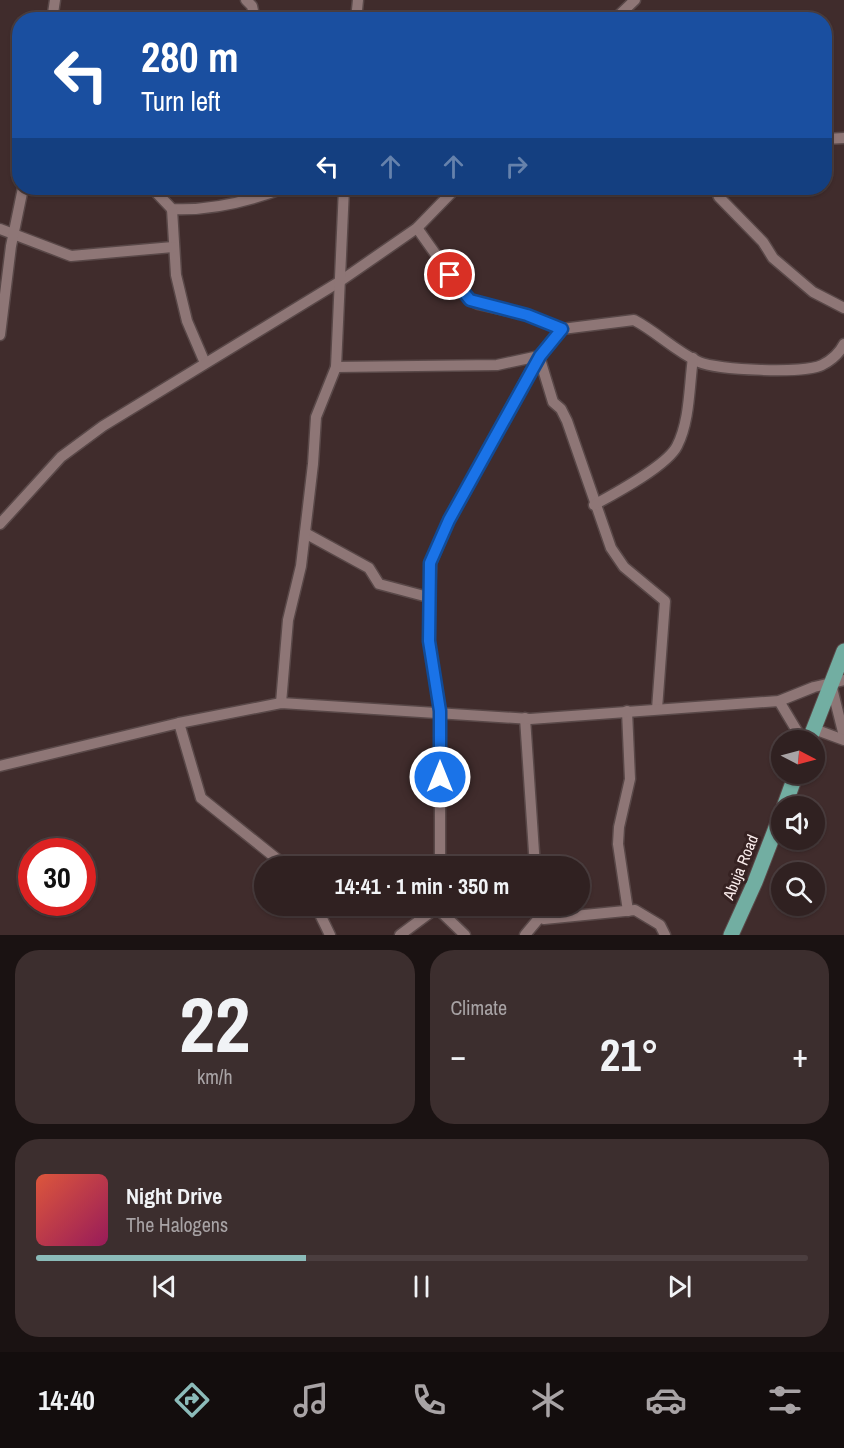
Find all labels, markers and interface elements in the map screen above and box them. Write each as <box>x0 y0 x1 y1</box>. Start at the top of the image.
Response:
text: 280 m <box>141 29 239 85</box>
icon: left <box>42 36 120 114</box>
text: Turn left <box>141 83 220 119</box>
icon: left <box>311 150 344 183</box>
icon: ahead <box>374 150 407 183</box>
icon: ahead <box>437 150 470 183</box>
icon: right <box>500 150 533 183</box>
pin <box>424 249 475 300</box>
icon: arrive <box>433 258 466 291</box>
north arrow <box>771 730 825 784</box>
map controls <box>771 730 825 916</box>
position arrow <box>408 745 472 809</box>
button: sound <box>771 796 825 850</box>
street label: Abuja Road <box>717 831 763 904</box>
speed limit sign: 30 <box>18 838 96 916</box>
button: search <box>771 862 825 916</box>
text: 14:41 · 1 min · 350 m <box>335 871 509 901</box>
text: 22 <box>179 971 250 1076</box>
text: Climate <box>451 994 507 1021</box>
text: 21° <box>600 1024 659 1085</box>
text: − <box>451 1033 466 1077</box>
text: + <box>792 1033 808 1077</box>
text: km/h <box>197 1063 233 1090</box>
text: Night Drive <box>126 1181 222 1211</box>
text: The Halogens <box>126 1211 228 1238</box>
icon: previous <box>148 1270 181 1303</box>
icon: pause <box>405 1270 438 1303</box>
icon: next <box>663 1270 696 1303</box>
icon: directions <box>171 1379 213 1421</box>
icon: music <box>290 1379 332 1421</box>
icon: phone <box>408 1379 450 1421</box>
icon: climate <box>527 1379 569 1421</box>
icon: car <box>645 1379 687 1421</box>
icon: filters <box>764 1379 806 1421</box>
text: 14:40 <box>38 1382 95 1418</box>

